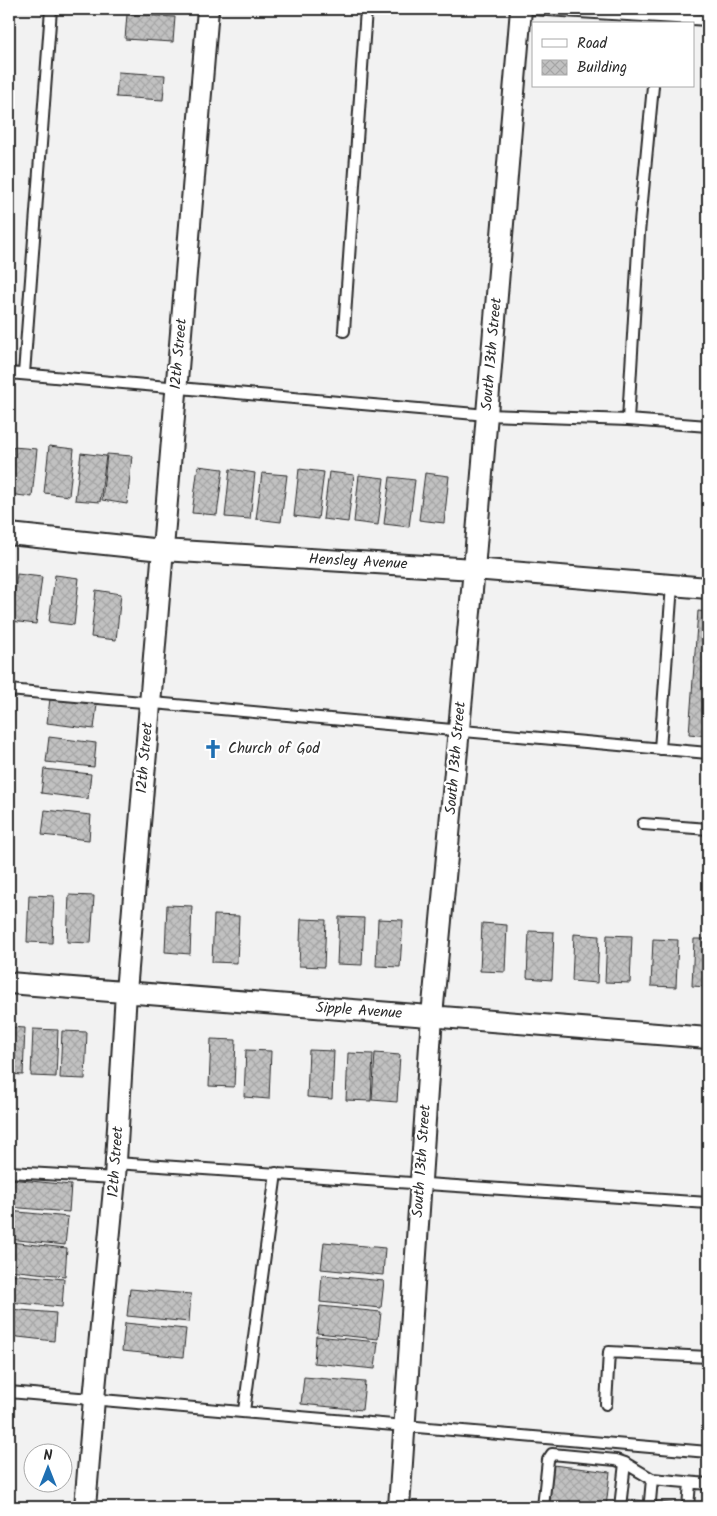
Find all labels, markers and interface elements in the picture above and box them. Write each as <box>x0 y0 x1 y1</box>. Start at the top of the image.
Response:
legend <box>532 22 694 88</box>
text: Road <box>577 32 608 56</box>
text: Building <box>577 56 627 80</box>
street label: South 13th Street <box>475 296 509 411</box>
street label: 12th Street <box>164 317 194 391</box>
street label: Hensley Avenue <box>308 547 408 577</box>
street label: South 13th Street <box>439 700 473 815</box>
street label: 12th Street <box>130 721 160 795</box>
place label: Church of God <box>228 737 320 761</box>
church icon: Church of God <box>202 738 224 760</box>
street label: Sipple Avenue <box>315 996 403 1026</box>
street label: South 13th Street <box>406 1104 438 1218</box>
street label: 12th Street <box>102 1125 130 1198</box>
north arrow <box>22 1444 72 1494</box>
text: N <box>44 1445 53 1467</box>

